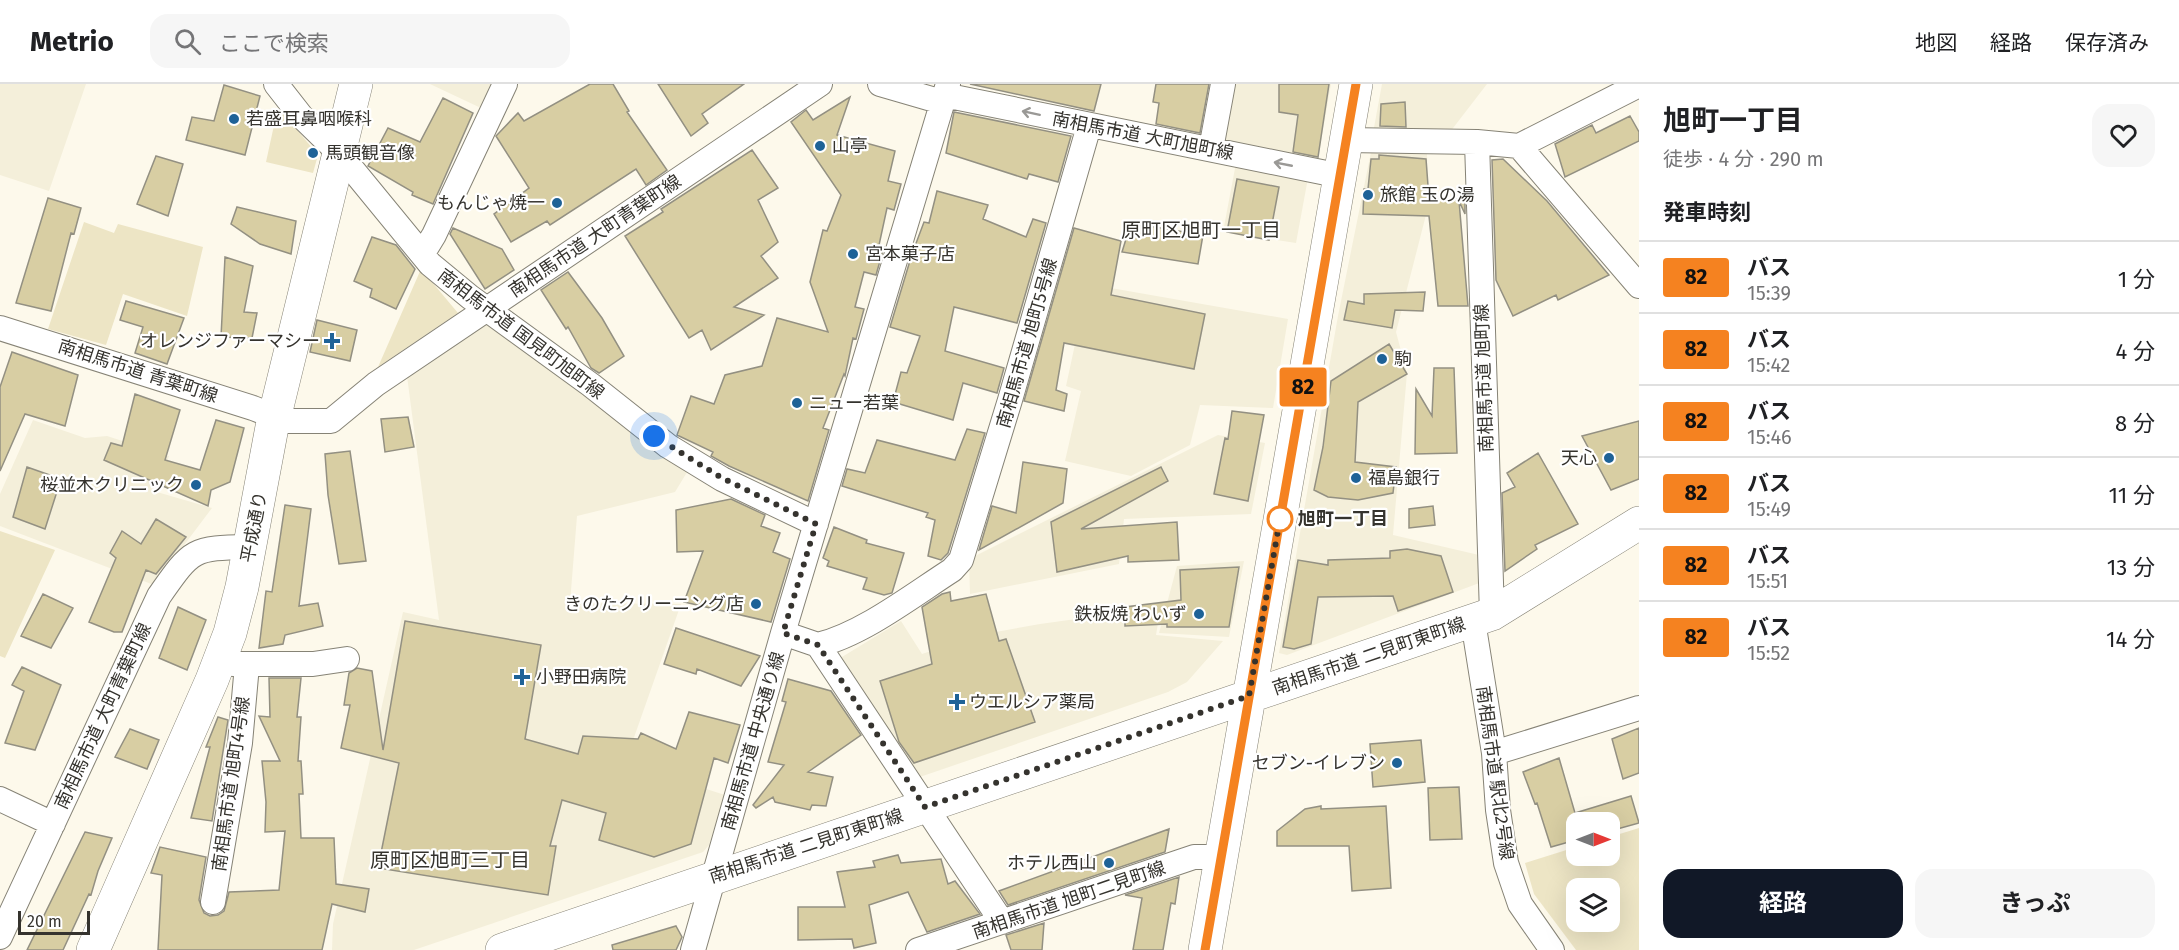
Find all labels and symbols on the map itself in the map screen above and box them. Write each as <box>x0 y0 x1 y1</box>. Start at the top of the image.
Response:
one-way arrow <box>1021 107 1041 118</box>
place label: 若盛耳鼻咽喉科 <box>246 108 372 130</box>
street label: 南相馬市道 大町旭町線 <box>1050 108 1236 164</box>
marker: 若盛耳鼻咽喉科 <box>227 112 241 126</box>
place label: 山亭 <box>832 135 868 157</box>
marker: 山亭 <box>813 139 827 153</box>
place label: 馬頭観音像 <box>325 142 415 164</box>
marker: 馬頭観音像 <box>306 146 320 160</box>
one-way arrow <box>1274 158 1294 169</box>
street label: 南相馬市道 大町青葉町線 <box>505 170 685 302</box>
place label: 旅館 玉の湯 <box>1380 184 1475 206</box>
marker: 旅館 玉の湯 <box>1361 188 1375 202</box>
place label: もんじゃ焼一 <box>437 192 545 214</box>
marker: もんじゃ焼一 <box>550 196 564 210</box>
district label: 原町区旭町一丁目 <box>1121 218 1281 242</box>
place label: 宮本菓子店 <box>865 243 955 265</box>
marker: 宮本菓子店 <box>846 247 860 261</box>
street label: 南相馬市道 旭町5号線 <box>992 255 1062 431</box>
street label: 南相馬市道 国見町旭町線 <box>433 264 609 404</box>
street label: 南相馬市道 旭町線 <box>1470 303 1498 453</box>
place label: オレンジファーマシー <box>140 330 320 352</box>
marker: オレンジファーマシー <box>325 334 339 348</box>
street label: 南相馬市道 青葉町線 <box>55 335 221 407</box>
place label: 駒 <box>1394 348 1412 370</box>
marker: 駒 <box>1375 352 1389 366</box>
line badge: 82 <box>1276 368 1330 406</box>
place label: ニュー若葉 <box>809 392 899 414</box>
marker: ニュー若葉 <box>790 396 804 410</box>
your location <box>639 421 669 451</box>
place label: 天心 <box>1561 447 1597 469</box>
marker: 天心 <box>1602 451 1616 465</box>
place label: 福島銀行 <box>1368 467 1440 489</box>
marker: 福島銀行 <box>1349 471 1363 485</box>
place label: 桜並木クリニック <box>40 474 184 496</box>
marker: 桜並木クリニック <box>189 478 203 492</box>
street label: 平成通り <box>236 490 272 564</box>
marker: 旭町一丁目 <box>1267 506 1293 532</box>
place label: 旭町一丁目 <box>1298 508 1388 530</box>
place label: きのたクリーニング店 <box>564 593 744 615</box>
marker: きのたクリーニング店 <box>749 597 763 611</box>
place label: 鉄板焼 わいず <box>1074 603 1187 625</box>
marker: 鉄板焼 わいず <box>1192 607 1206 621</box>
street label: 南相馬市道 二見町東町線 <box>1270 613 1468 699</box>
street label: 南相馬市道 大町青葉町線 <box>50 619 156 813</box>
street label: 南相馬市道 中央通り線 <box>717 649 789 833</box>
place label: 小野田病院 <box>536 666 626 688</box>
marker: 小野田病院 <box>513 668 531 686</box>
street label: 南相馬市道 駅北2号線 <box>1472 684 1518 862</box>
place label: ウエルシア薬局 <box>969 691 1095 713</box>
street label: 南相馬市道 旭町4号線 <box>208 695 254 873</box>
marker: ウエルシア薬局 <box>950 695 964 709</box>
place label: セブン-イレブン <box>1252 752 1385 774</box>
marker: セブン-イレブン <box>1390 756 1404 770</box>
street label: 南相馬市道 二見町東町線 <box>706 804 906 888</box>
north arrow <box>1566 812 1620 866</box>
district label: 原町区旭町三丁目 <box>370 848 530 872</box>
place label: ホテル西山 <box>1007 852 1097 874</box>
marker: ホテル西山 <box>1102 856 1116 870</box>
street label: 南相馬市道 旭町二見町線 <box>970 857 1168 943</box>
scale bar <box>18 908 90 936</box>

